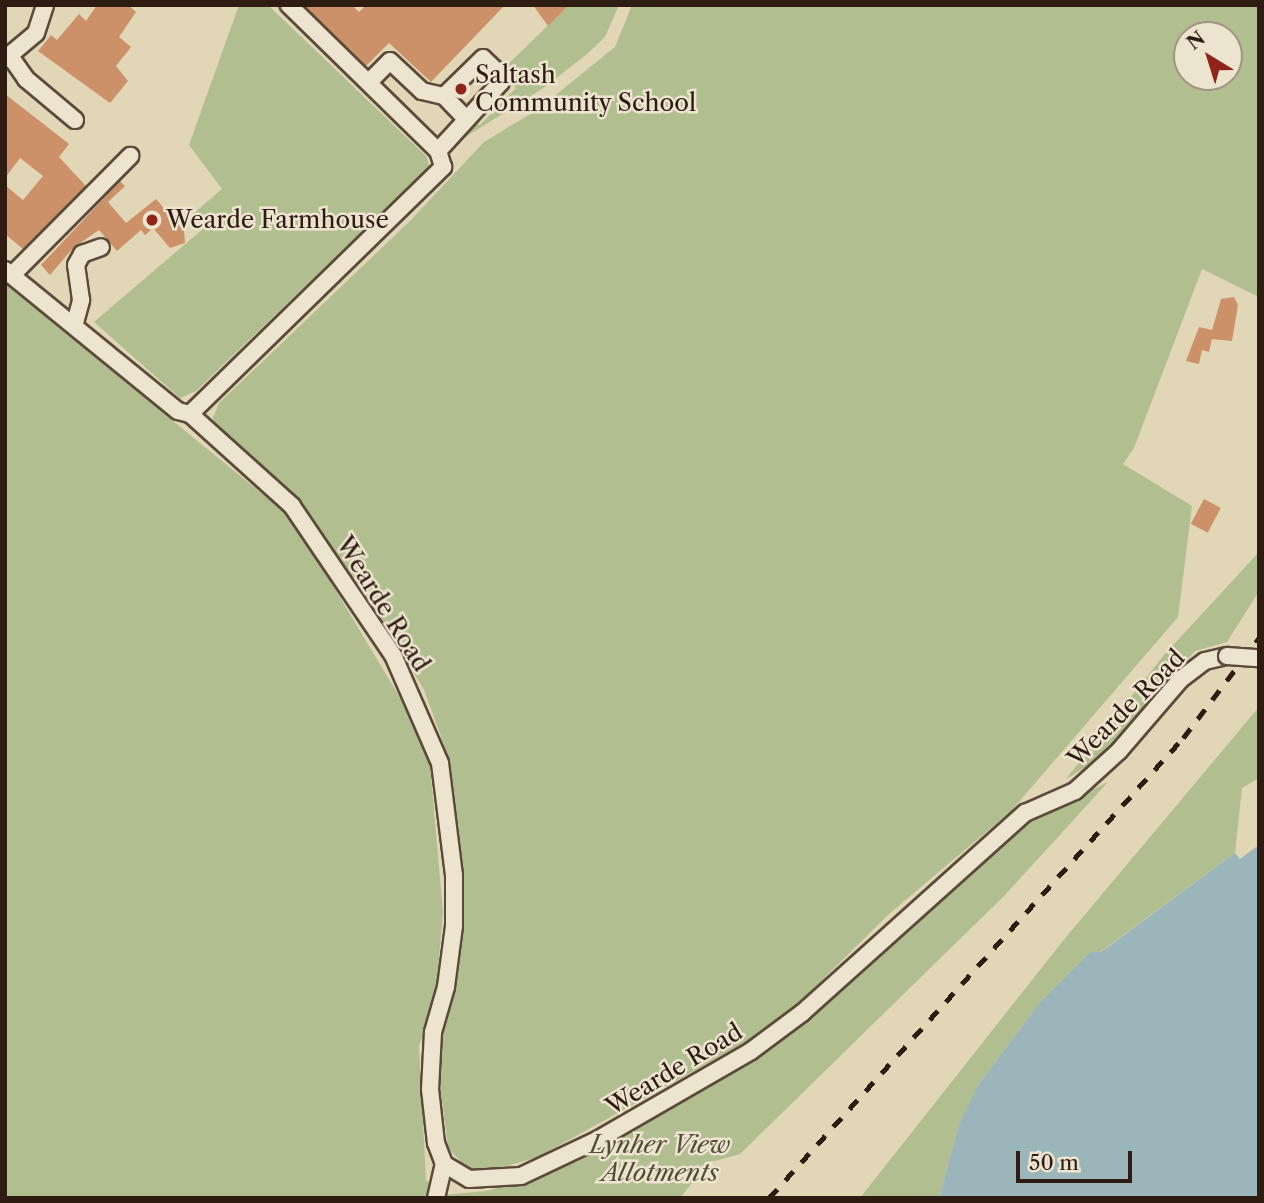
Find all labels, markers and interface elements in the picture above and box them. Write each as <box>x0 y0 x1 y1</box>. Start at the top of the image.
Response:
north arrow <box>1173 21 1243 91</box>
text: N <box>1182 26 1210 55</box>
place label: Saltash Community School <box>475 61 697 117</box>
marker: Saltash Community School <box>453 81 469 97</box>
place label: Wearde Farmhouse <box>166 206 389 234</box>
marker: Wearde Farmhouse <box>144 212 160 228</box>
street label: Wearde Road <box>330 531 436 677</box>
street label: Wearde Road <box>1061 643 1191 773</box>
street label: Wearde Road <box>601 1017 747 1121</box>
park label: Lynher View Allotments <box>590 1131 730 1187</box>
scale bar <box>1019 1136 1134 1180</box>
text: 50 m <box>1029 1150 1079 1175</box>

